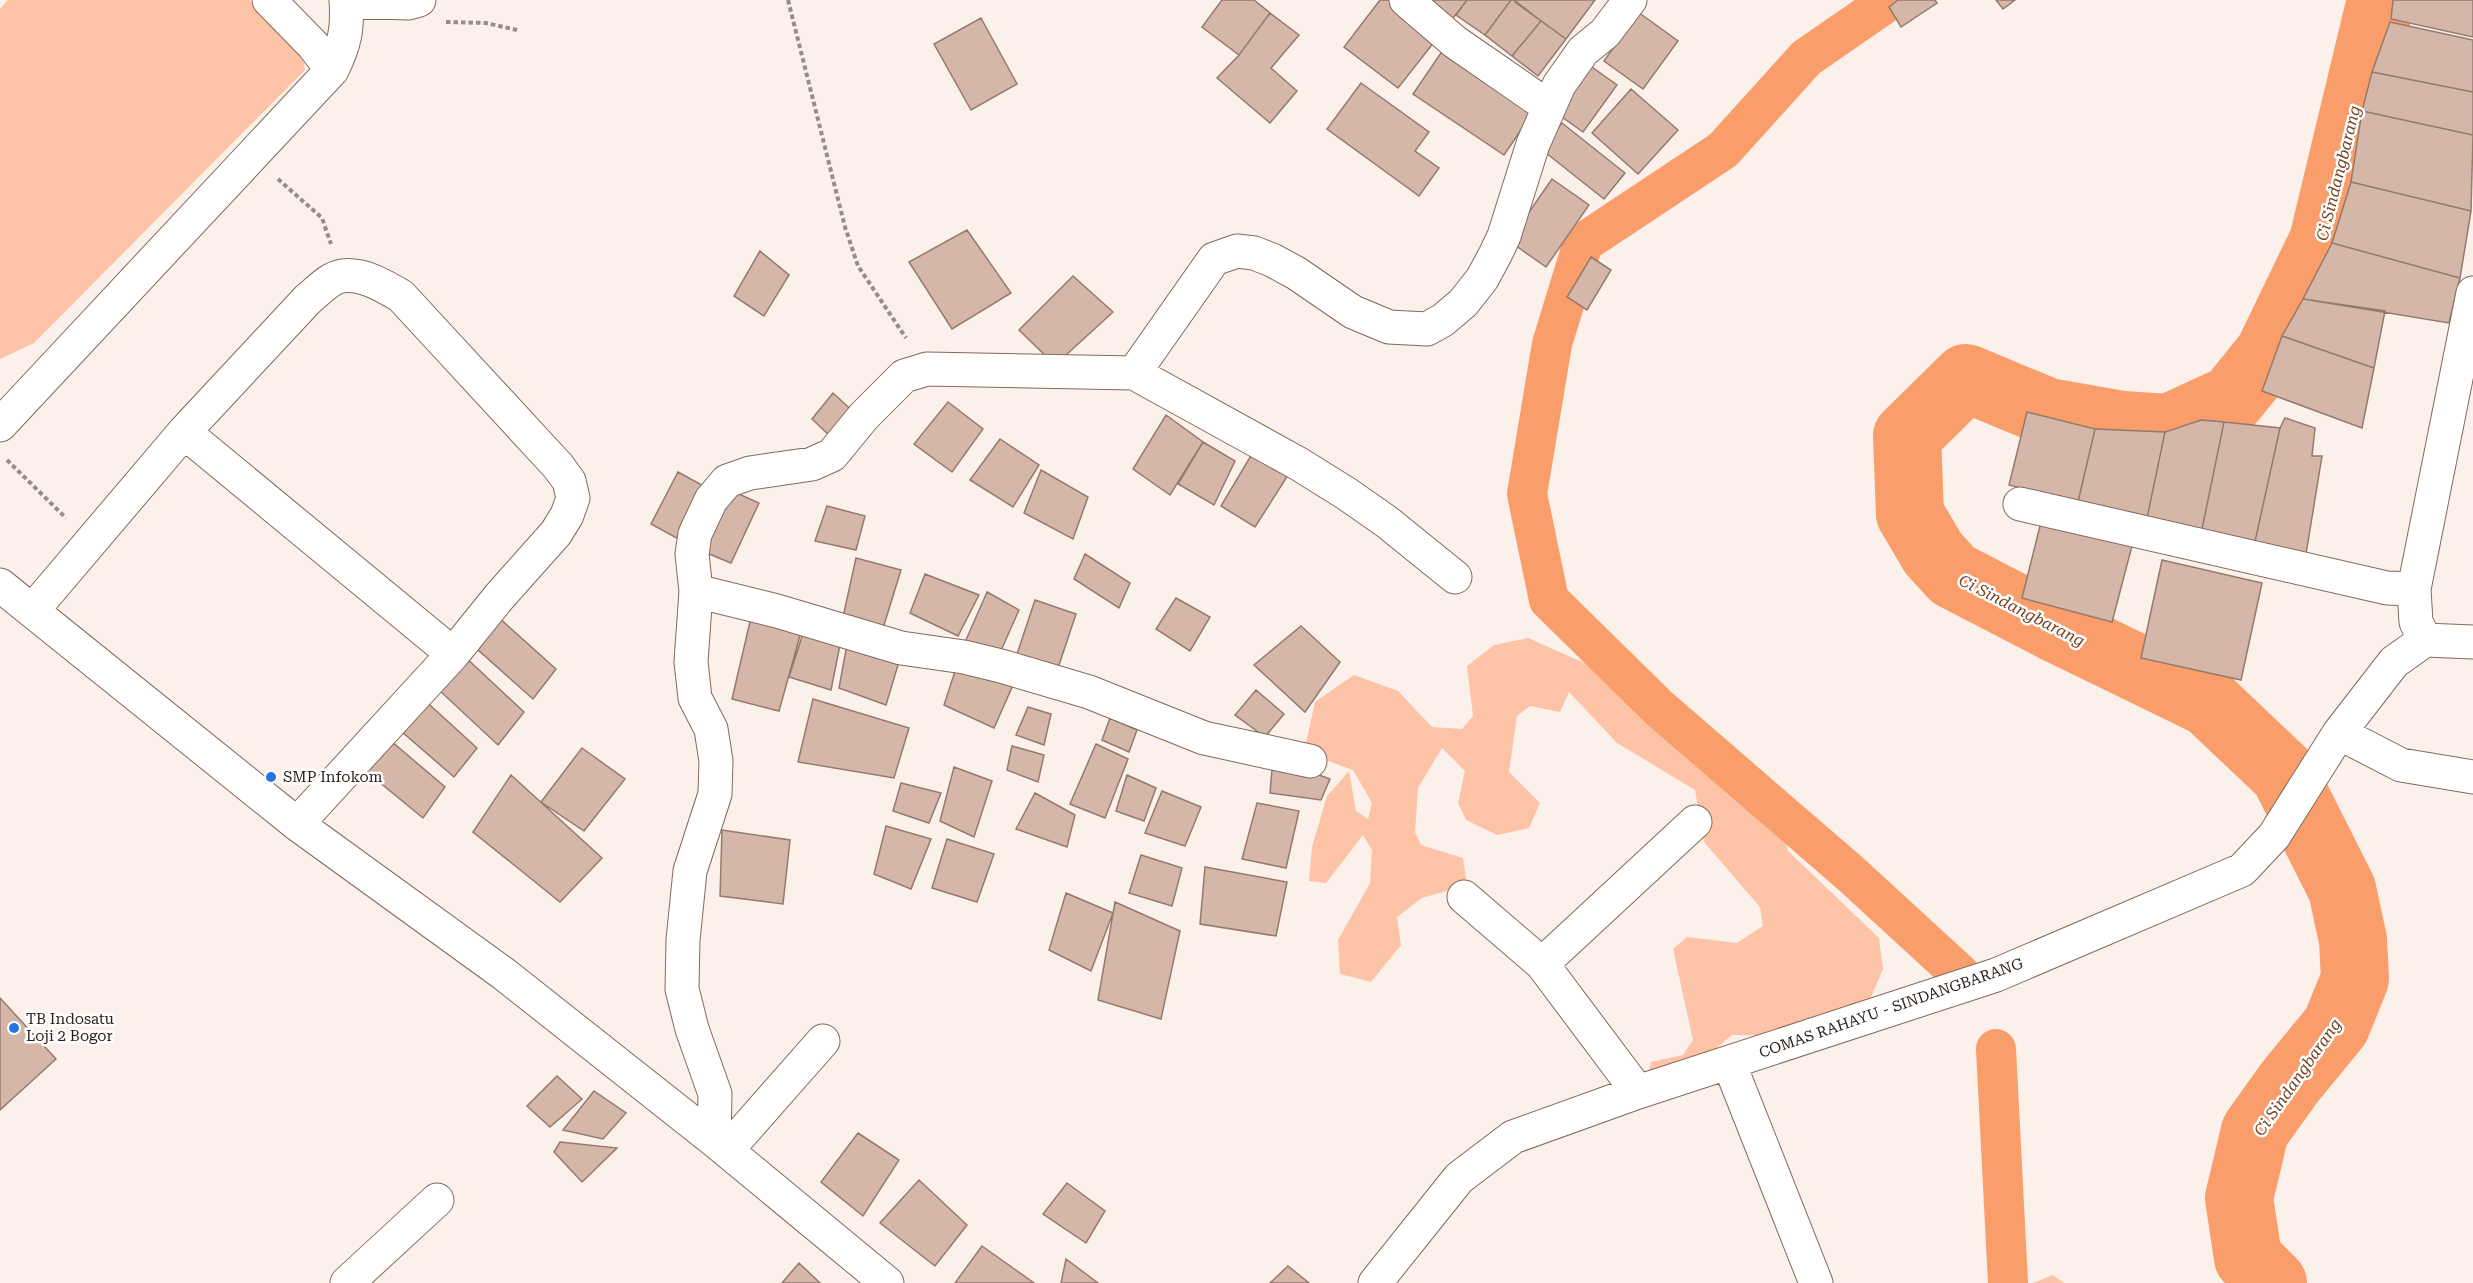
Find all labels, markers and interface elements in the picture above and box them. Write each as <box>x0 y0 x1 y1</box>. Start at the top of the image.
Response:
water label: Ci Sindangbarang <box>2313 104 2364 243</box>
water label: Ci Sindangbarang <box>1956 571 2088 650</box>
place label: SMP Infokom <box>283 768 383 786</box>
marker: SMP Infokom <box>264 770 278 784</box>
street label: COMAS RAHAYU - SINDANGBARANG <box>1757 954 2026 1062</box>
place label: TB Indosatu Loji 2 Bogor <box>26 1010 115 1045</box>
water label: Ci Sindangbarang <box>2250 1015 2345 1139</box>
marker: TB Indosatu Loji 2 Bogor <box>7 1021 21 1035</box>

